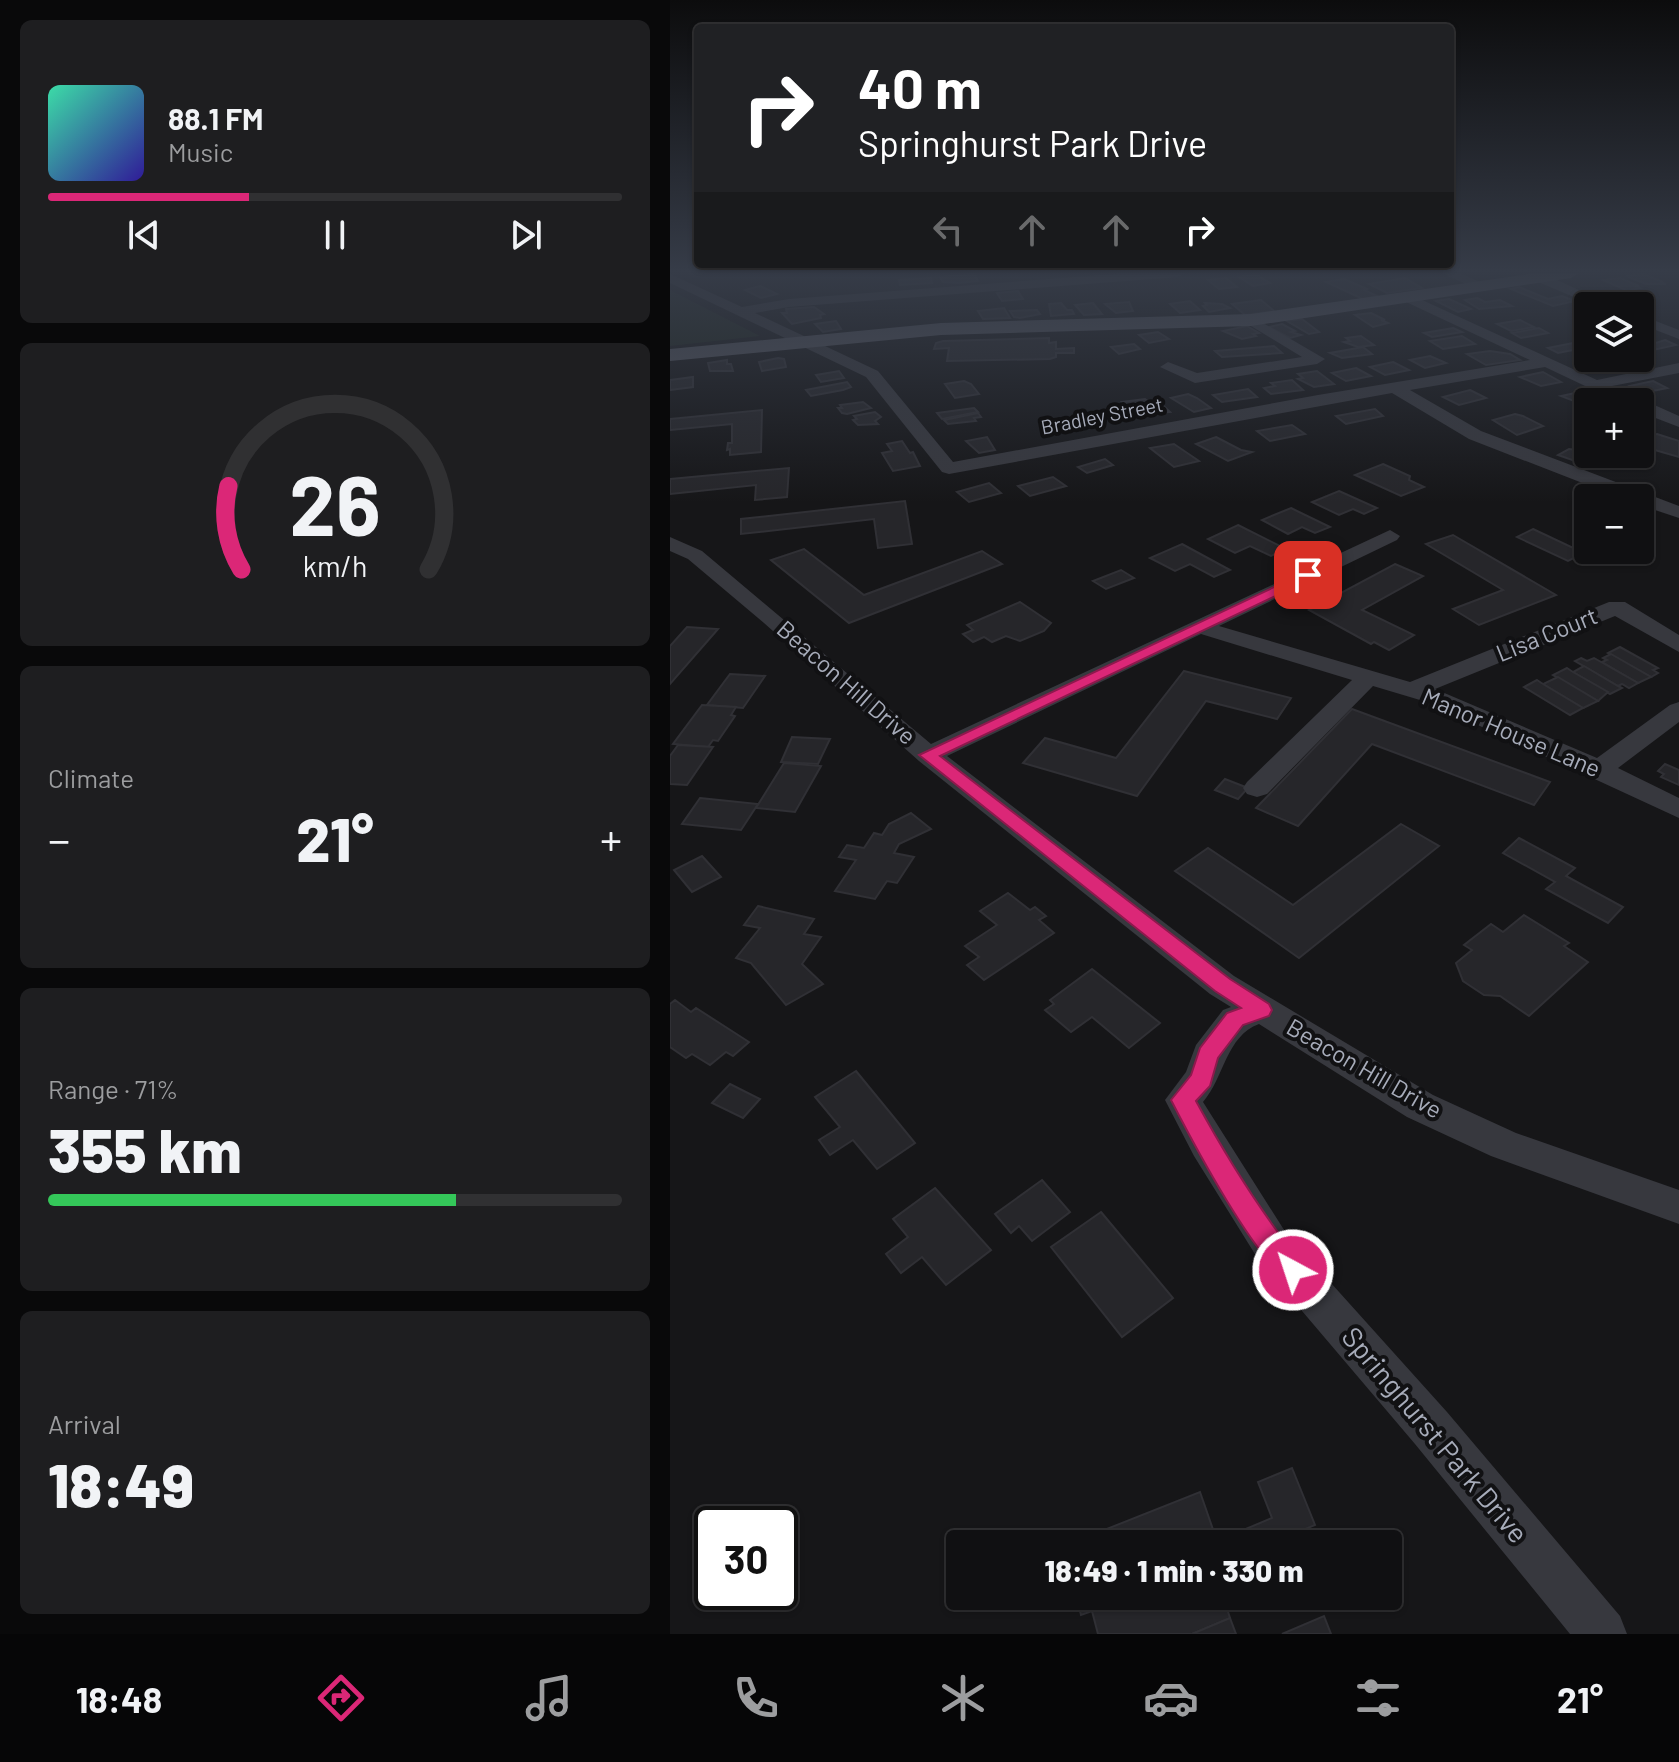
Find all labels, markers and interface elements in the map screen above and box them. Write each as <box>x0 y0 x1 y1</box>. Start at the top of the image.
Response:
text: 40 m <box>858 53 982 120</box>
icon: right <box>726 56 830 160</box>
text: 88.1 FM <box>168 100 263 136</box>
text: Springhurst Park Drive <box>858 121 1207 164</box>
text: Music <box>168 136 233 167</box>
icon: left <box>926 208 970 252</box>
icon: ahead <box>1010 208 1054 252</box>
icon: ahead <box>1094 208 1138 252</box>
icon: right <box>1178 208 1222 252</box>
icon: previous <box>122 213 166 257</box>
icon: pause <box>313 213 357 257</box>
icon: next <box>504 213 548 257</box>
map controls <box>1574 292 1654 564</box>
button: layers <box>1574 292 1654 372</box>
button: + <box>1574 388 1654 468</box>
street label: Bradley Street <box>1039 391 1165 439</box>
text: 26 <box>289 453 381 553</box>
button: − <box>1574 484 1654 564</box>
pin <box>1274 541 1342 609</box>
text: km/h <box>303 548 367 583</box>
icon: arrive <box>1286 553 1330 597</box>
street label: Lisa Court <box>1492 600 1601 667</box>
street label: Beacon Hill Drive <box>772 614 922 750</box>
street label: Manor House Lane <box>1418 681 1605 782</box>
text: Climate <box>48 762 134 793</box>
text: 21° <box>296 802 374 874</box>
text: − <box>48 812 70 865</box>
text: + <box>600 812 622 865</box>
street label: Beacon Hill Drive <box>1282 1012 1447 1124</box>
text: Range · 71% <box>48 1073 178 1104</box>
text: 355 km <box>48 1113 242 1185</box>
position arrow <box>1251 1228 1335 1312</box>
street label: Springhurst Park Drive <box>1335 1319 1536 1549</box>
text: Arrival <box>48 1408 121 1439</box>
text: 18:49 <box>48 1448 194 1520</box>
speed limit sign: 30 <box>694 1506 798 1610</box>
text: 18:49 · 1 min · 330 m <box>1045 1552 1303 1588</box>
icon: directions <box>313 1670 369 1726</box>
icon: music <box>521 1670 577 1726</box>
icon: phone <box>728 1670 784 1726</box>
icon: climate <box>935 1670 991 1726</box>
icon: car <box>1143 1670 1199 1726</box>
icon: filters <box>1350 1670 1406 1726</box>
text: 18:48 <box>76 1677 162 1720</box>
text: 21° <box>1557 1677 1603 1720</box>

